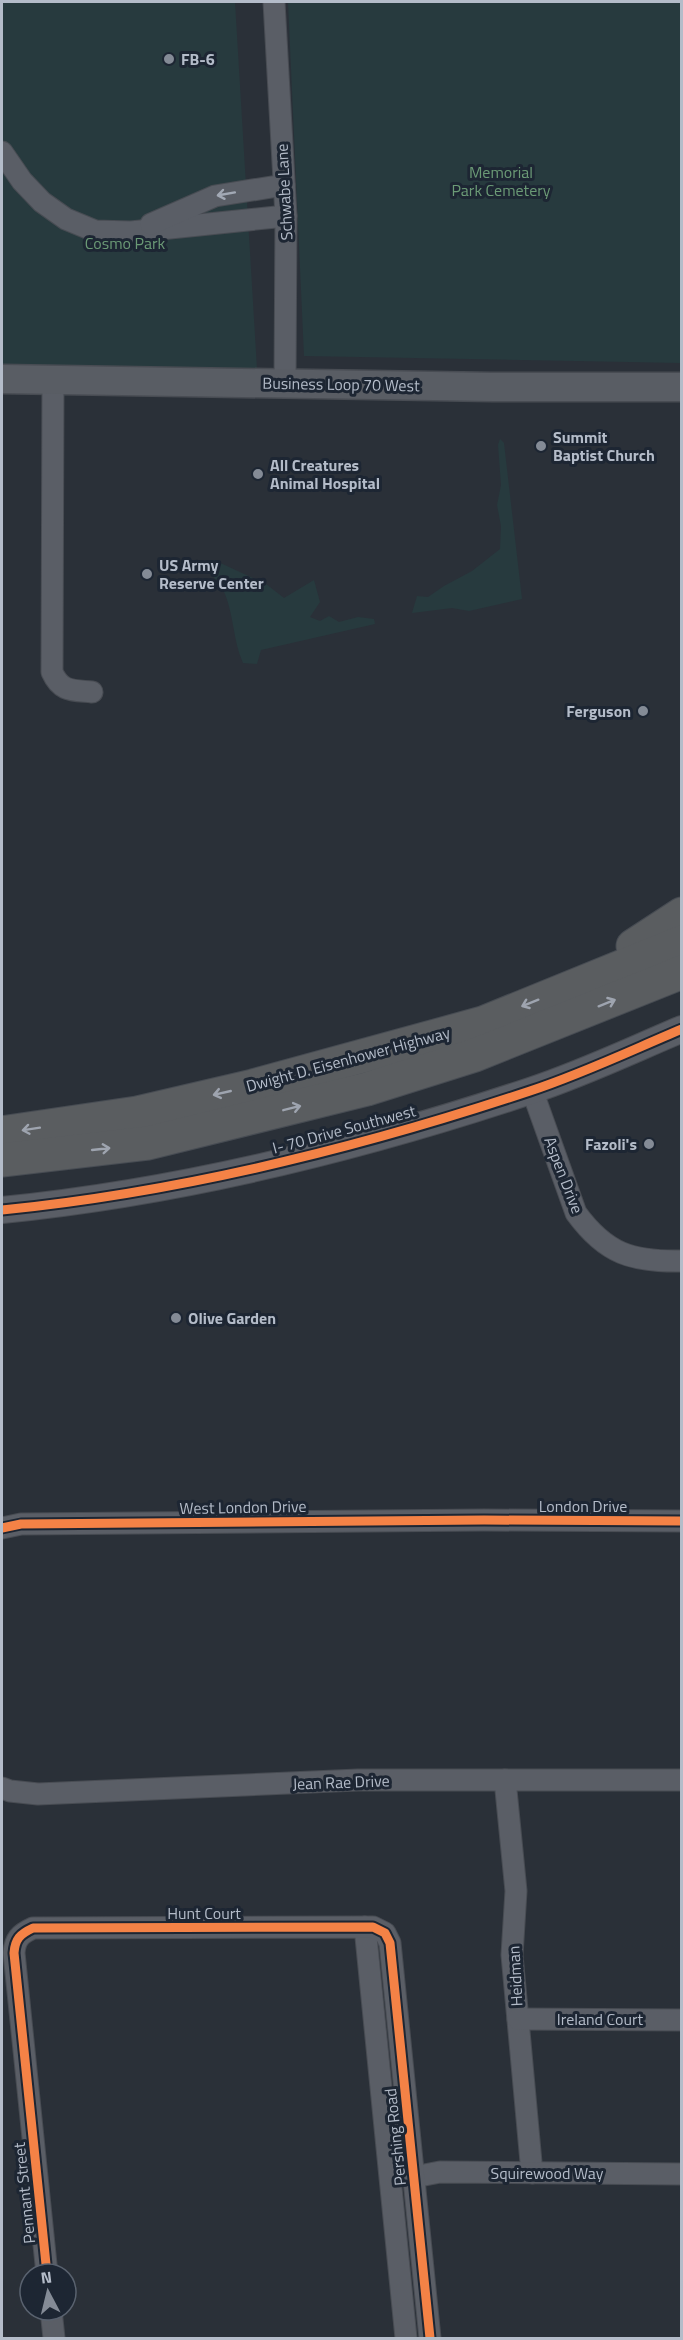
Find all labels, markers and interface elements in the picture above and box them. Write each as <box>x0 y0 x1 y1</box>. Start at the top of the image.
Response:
place label: FB-6 <box>181 47 215 71</box>
marker: FB-6 <box>162 52 176 66</box>
street label: Schwabe Lane <box>269 143 299 241</box>
park label: Memorial Park Cemetery <box>451 160 551 202</box>
one-way arrow <box>217 189 237 200</box>
park label: Cosmo Park <box>85 231 166 255</box>
street label: Business Loop 70 West <box>262 371 420 397</box>
place label: Summit Baptist Church <box>553 425 655 467</box>
marker: Summit Baptist Church <box>534 439 548 453</box>
place label: All Creatures Animal Hospital <box>270 453 380 495</box>
marker: All Creatures Animal Hospital <box>251 467 265 481</box>
place label: US Army Reserve Center <box>159 553 264 595</box>
marker: US Army Reserve Center <box>140 567 154 581</box>
place label: Ferguson <box>566 699 631 723</box>
marker: Ferguson <box>636 704 650 718</box>
one-way arrow <box>598 997 616 1008</box>
one-way arrow <box>521 998 540 1009</box>
street label: Dwight D. Eisenhower Highway <box>243 1020 453 1098</box>
one-way arrow <box>213 1088 232 1099</box>
street label: I- 70 Drive Southwest <box>270 1098 419 1160</box>
one-way arrow <box>282 1101 301 1113</box>
one-way arrow <box>21 1123 41 1134</box>
place label: Fazoli's <box>585 1132 637 1156</box>
street label: Aspen Drive <box>538 1133 590 1217</box>
marker: Fazoli's <box>642 1137 656 1151</box>
one-way arrow <box>91 1143 111 1154</box>
place label: Olive Garden <box>188 1306 276 1330</box>
marker: Olive Garden <box>169 1311 183 1325</box>
street label: West London Drive <box>179 1494 307 1520</box>
street label: London Drive <box>539 1494 627 1518</box>
street label: Jean Rae Drive <box>292 1768 390 1796</box>
street label: Hunt Court <box>167 1901 241 1925</box>
street label: Heidman <box>501 1945 529 2007</box>
street label: Ireland Court <box>557 2007 644 2031</box>
street label: Pershing Road <box>378 2087 412 2187</box>
street label: Pennant Street <box>7 2141 41 2245</box>
street label: Squirewood Way <box>490 2161 604 2185</box>
north arrow <box>18 2262 78 2322</box>
text: N <box>39 2265 53 2290</box>

